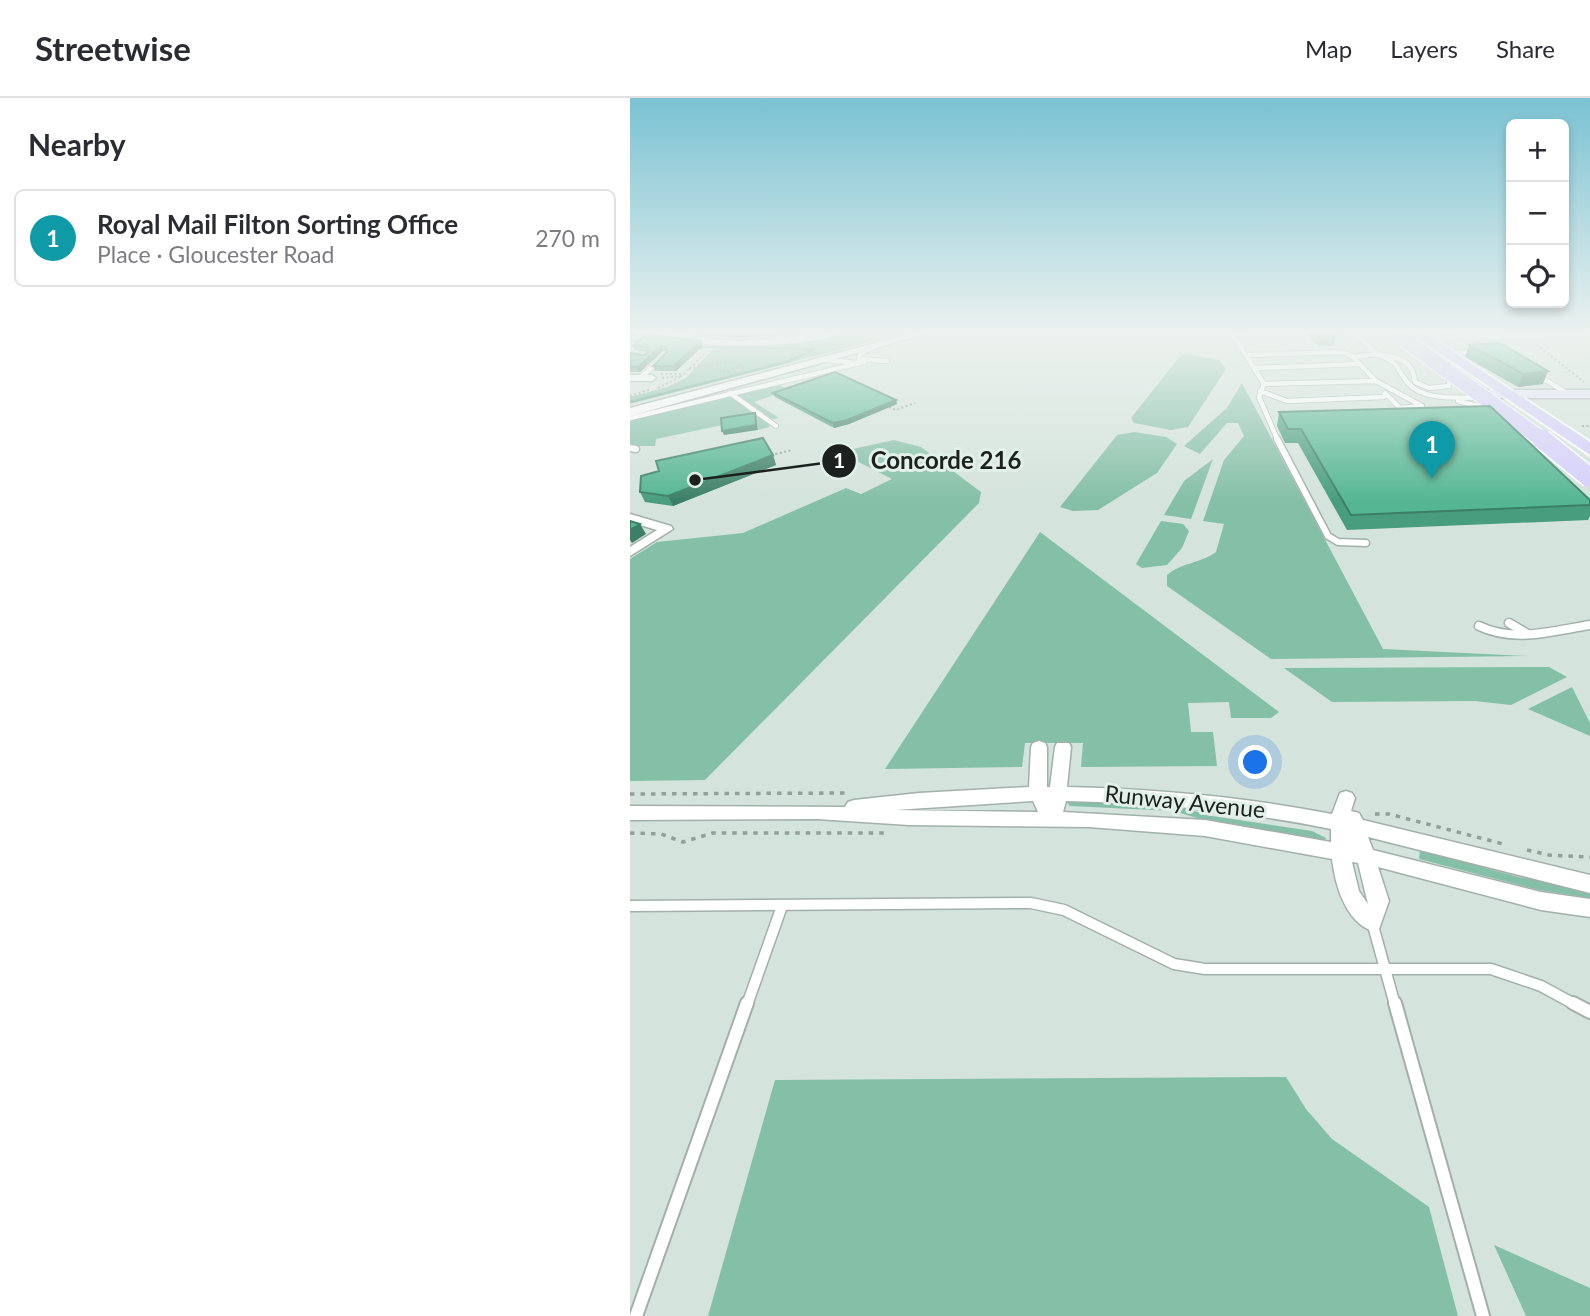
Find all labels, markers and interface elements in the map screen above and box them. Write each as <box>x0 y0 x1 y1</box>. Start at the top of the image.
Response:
text: Streetwise <box>35 28 191 68</box>
text: Map <box>1305 34 1352 63</box>
text: Layers <box>1390 34 1458 63</box>
text: Share <box>1496 34 1555 63</box>
map controls <box>1506 119 1569 308</box>
button: + <box>1506 119 1569 182</box>
text: Nearby <box>28 126 126 162</box>
button: − <box>1506 182 1569 245</box>
text: Royal Mail Filton Sorting Office <box>97 208 458 240</box>
text: 1 <box>46 224 60 252</box>
text: 270 m <box>535 224 600 252</box>
text: Place · Gloucester Road <box>97 240 334 268</box>
button: locate <box>1506 245 1569 308</box>
pin: 1 <box>1409 421 1455 479</box>
callout: Concorde 216 <box>821 438 1035 483</box>
text: Concorde 216 <box>871 445 1021 474</box>
text: 1 <box>833 447 845 472</box>
your location <box>1238 745 1272 779</box>
street label: Runway Avenue <box>1103 779 1267 823</box>

